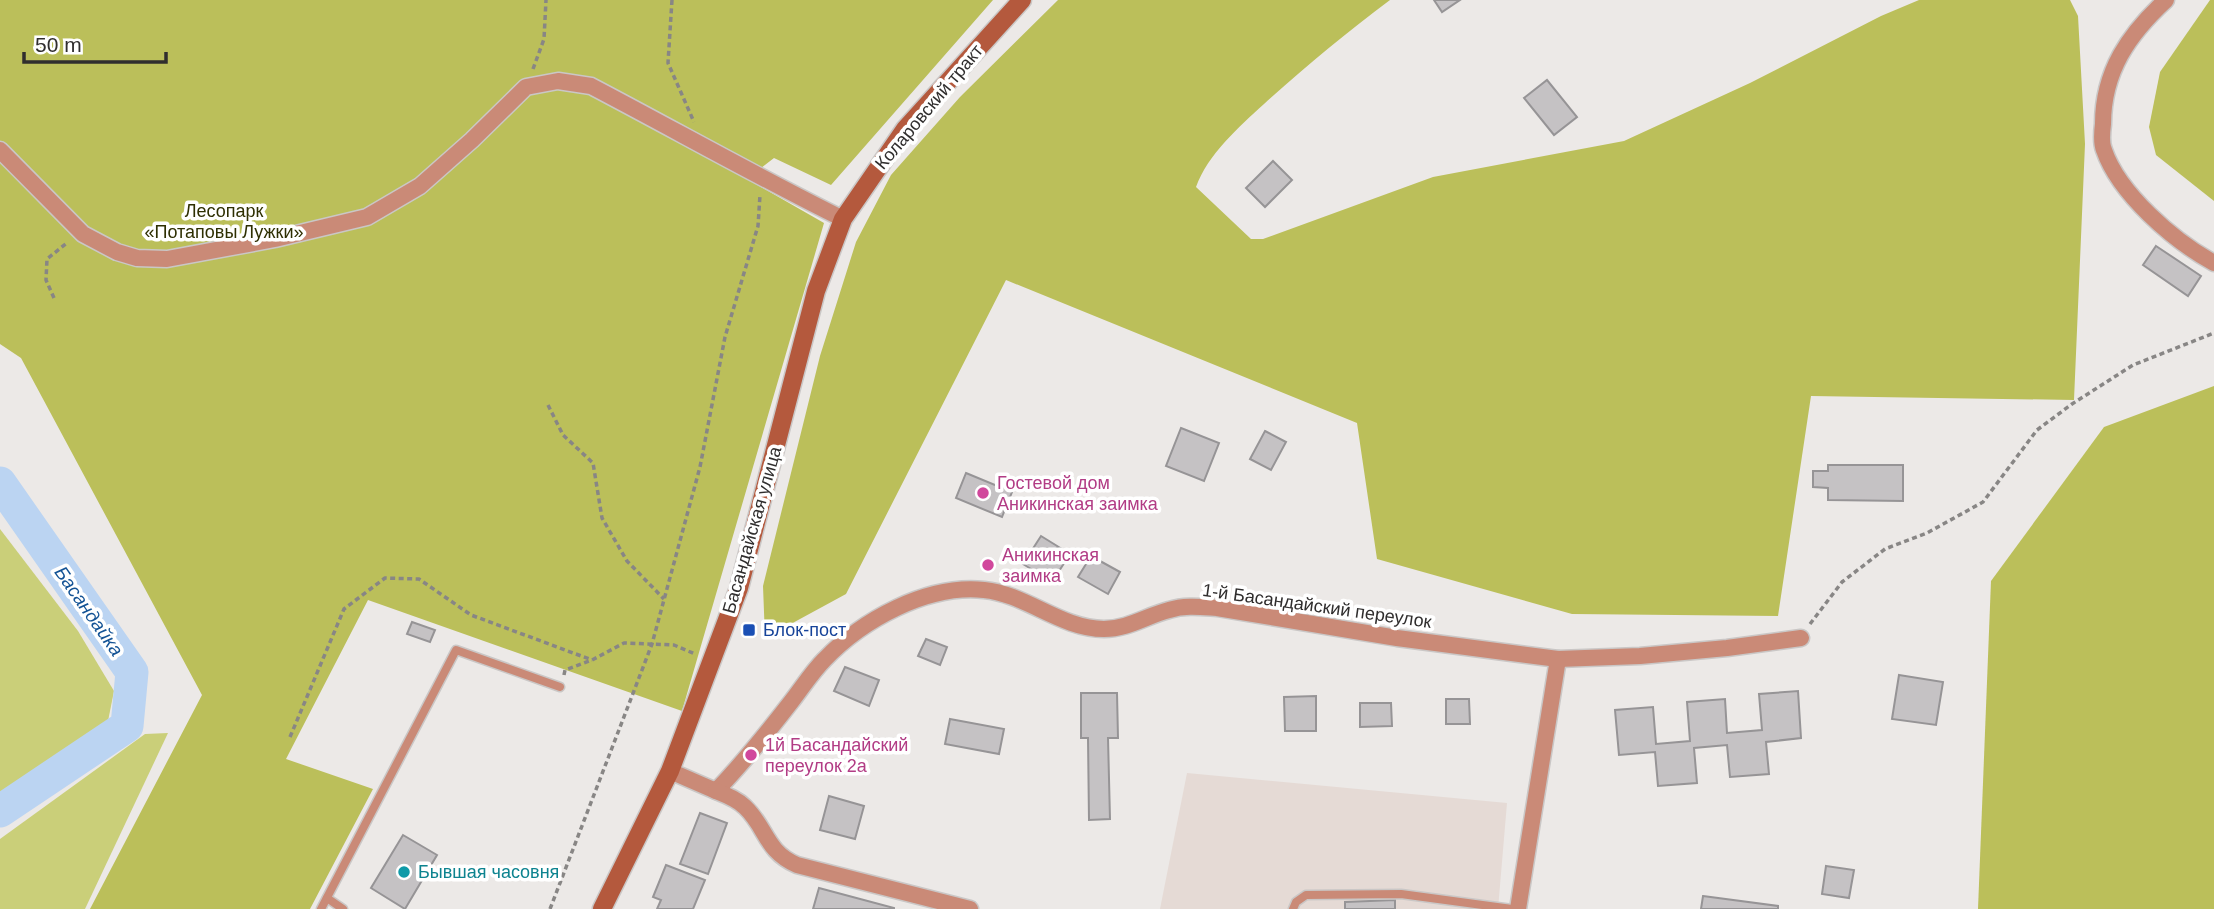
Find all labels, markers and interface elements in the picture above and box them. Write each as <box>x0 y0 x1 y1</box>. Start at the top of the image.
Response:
scale bar <box>24 21 166 65</box>
text: 50 m <box>35 33 82 56</box>
street label: Коларовский тракт <box>871 41 987 173</box>
park label: Лесопарк «Потаповы Лужки» <box>144 201 304 242</box>
street label: Басандайская улица <box>719 443 786 616</box>
place label: Гостевой дом Аникинская заимка <box>997 473 1159 514</box>
marker: Гостевой дом Аникинская заимка <box>975 485 991 501</box>
place label: Аникинская заимка <box>1002 545 1099 586</box>
marker: Аникинская заимка <box>980 557 996 573</box>
water label: Басандайка <box>50 562 128 660</box>
street label: 1-й Басандайский переулок <box>1201 580 1433 632</box>
place label: Блок-пост <box>763 620 846 640</box>
marker: Блок-пост <box>741 622 757 638</box>
place label: 1й Басандайский переулок 2а <box>765 735 908 776</box>
marker: 1й Басандайский переулок 2а <box>743 747 759 763</box>
place label: Бывшая часовня <box>418 862 559 882</box>
marker: Бывшая часовня <box>396 864 412 880</box>

